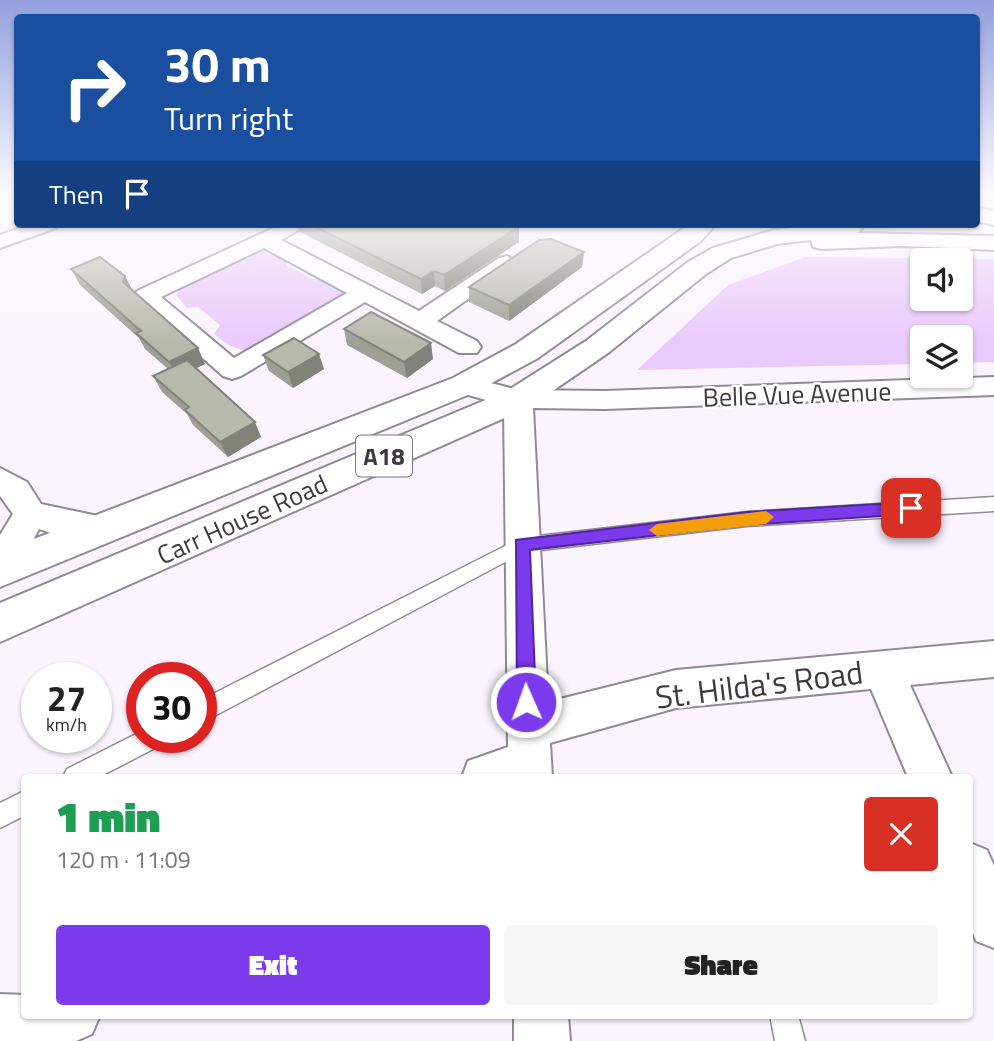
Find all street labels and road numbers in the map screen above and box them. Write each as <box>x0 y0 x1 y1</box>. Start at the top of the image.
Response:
street label: Belle Vue Avenue <box>702 371 892 417</box>
road number: A18 <box>356 435 412 476</box>
street label: Carr House Road <box>150 464 334 574</box>
street label: St. Hilda's Road <box>652 647 866 721</box>

